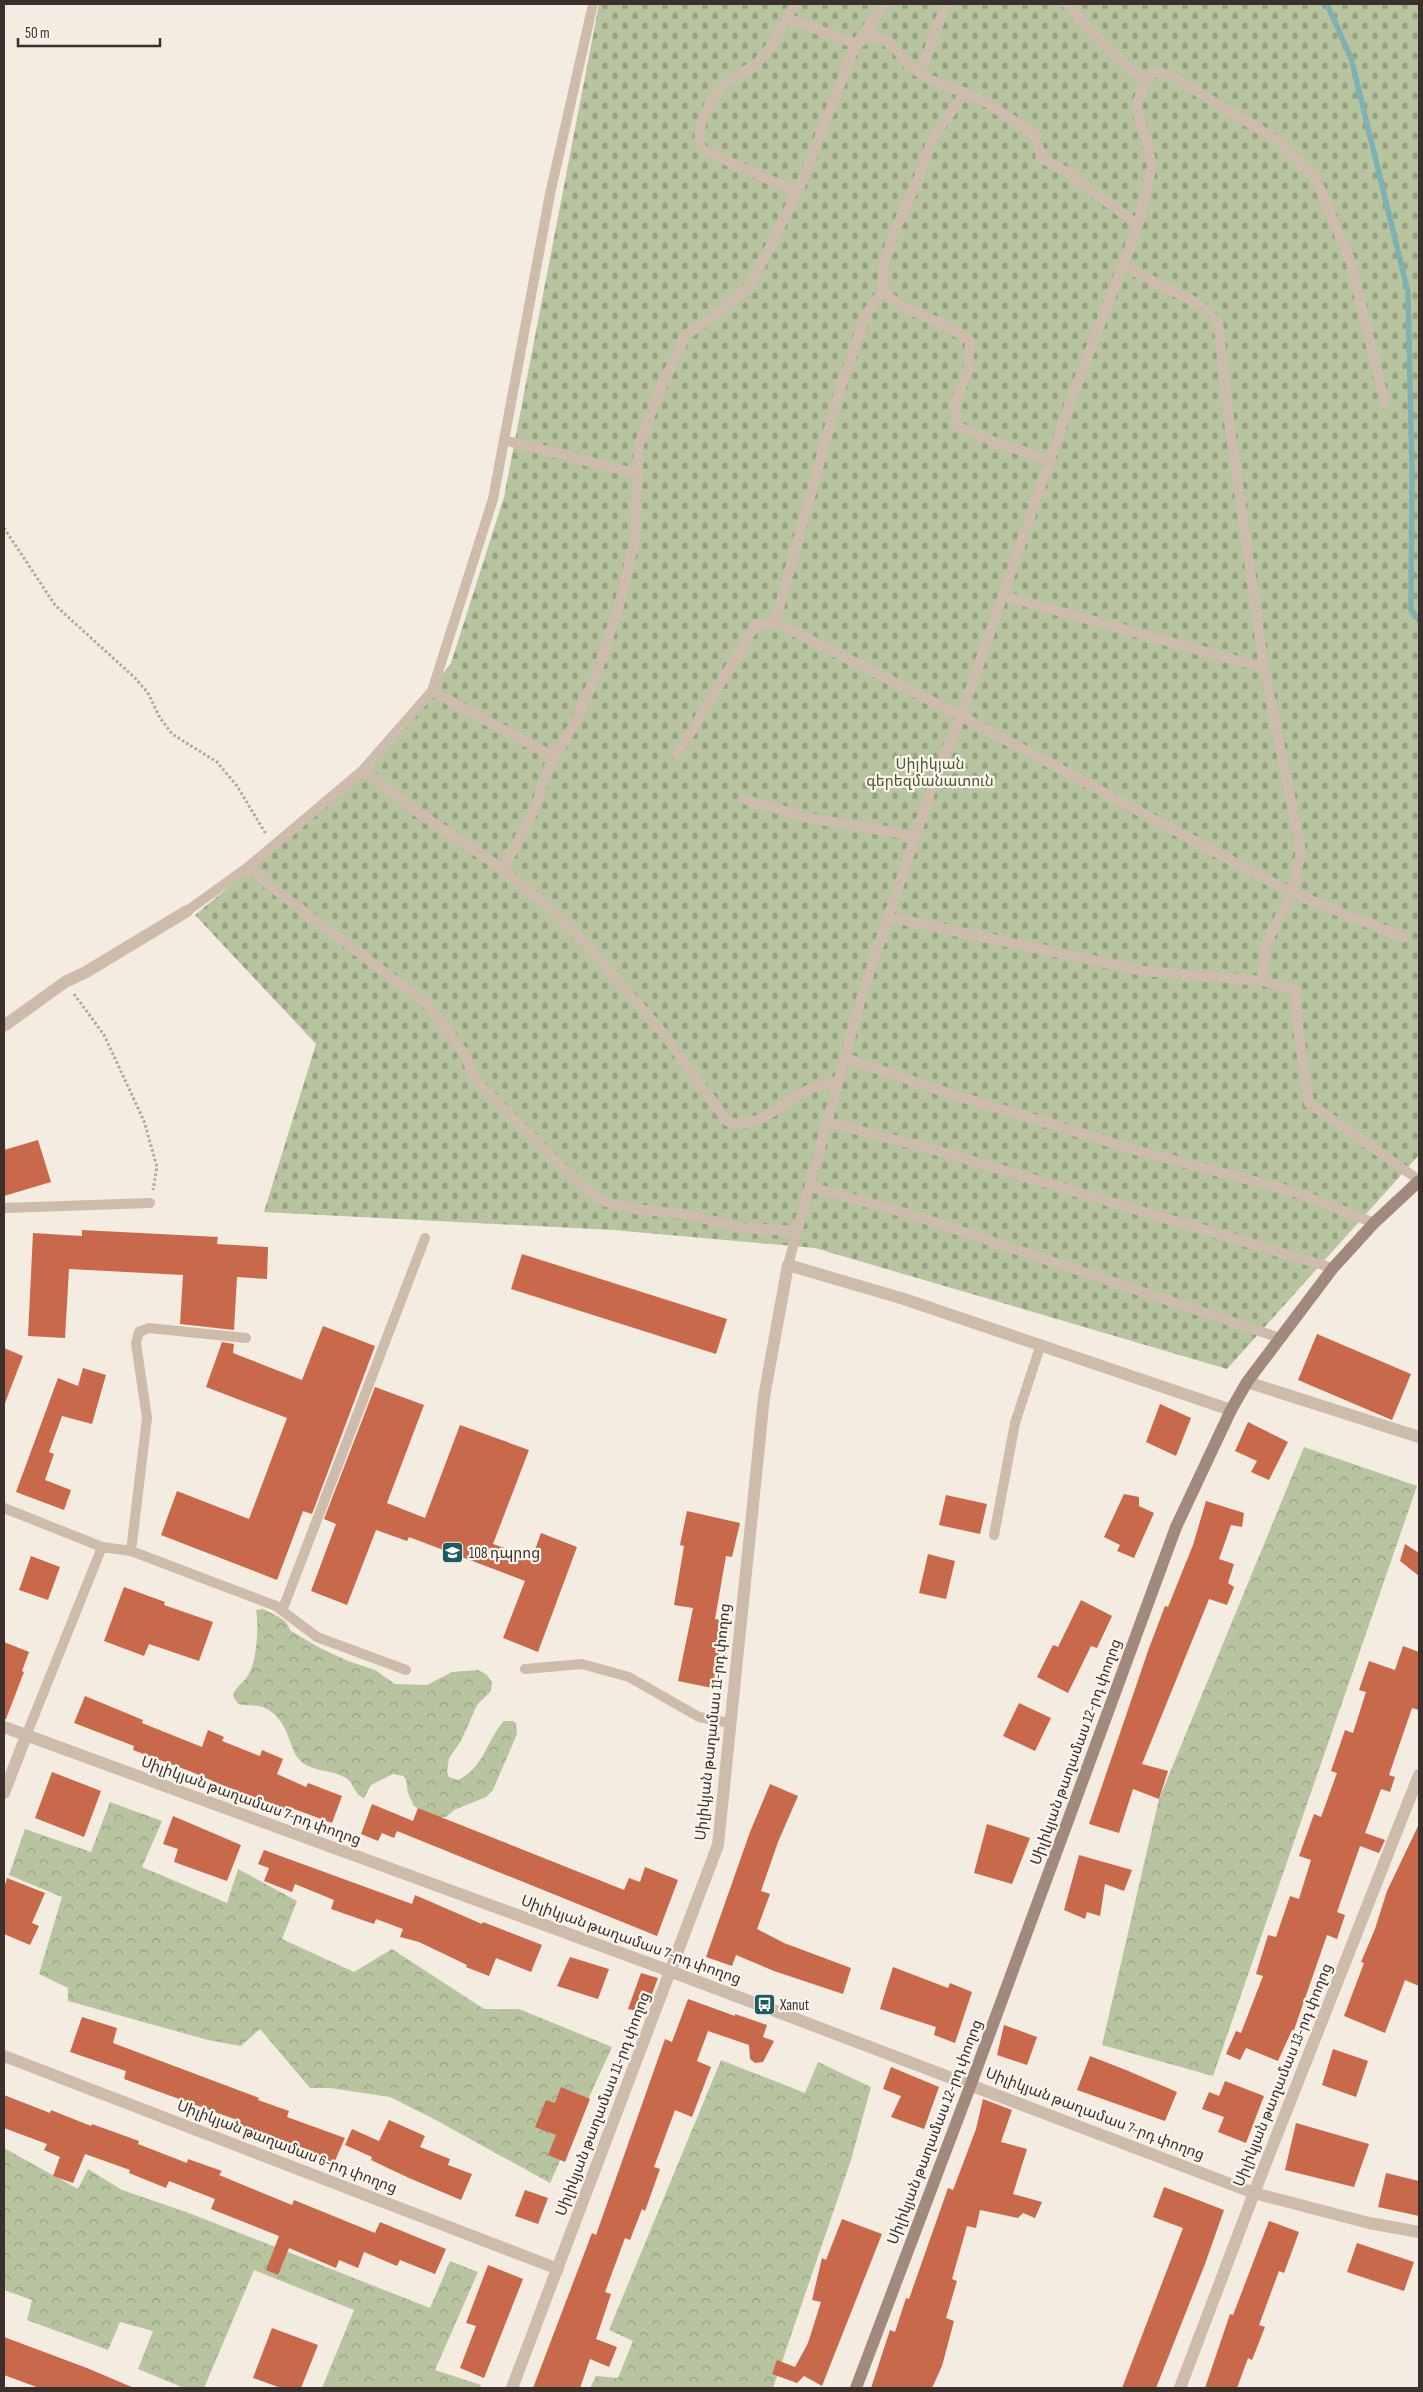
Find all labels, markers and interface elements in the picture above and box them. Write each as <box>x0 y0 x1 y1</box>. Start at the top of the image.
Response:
scale bar <box>18 15 160 47</box>
text: 50 m <box>25 24 50 43</box>
park label: Սիլիկյան գերեզմանատուն <box>866 755 994 791</box>
school or university icon: 108 դպրոց <box>441 1541 465 1565</box>
place label: 108 դպրոց <box>469 1544 540 1563</box>
street label: Սիլիկյան թաղամաս 11-րդ փողոց <box>691 1602 735 1842</box>
street label: Սիլիկյան թաղամաս 12-րդ փողոց <box>1026 1636 1126 1868</box>
street label: Սիլիկյան թաղամաս 7-րդ փողոց <box>138 1752 364 1850</box>
street label: Սիլիկյան թաղամաս 7-րդ փողոց <box>518 1891 744 1989</box>
street label: Սիլիկյան թաղամաս 13-րդ փողոց <box>1229 1960 1337 2190</box>
street label: Սիլիկյան թաղամաս 11-րդ փողոց <box>551 1989 655 2219</box>
bus stop icon: Xanut <box>752 1993 776 2017</box>
place label: Xanut <box>779 1996 810 2015</box>
street label: Սիլիկյան թաղամաս 12-րդ փողոց <box>883 2017 987 2247</box>
street label: Սիլիկյան թաղամաս 7-րդ փողոց <box>983 2063 1207 2165</box>
street label: Սիլիկյան թաղամաս 6-րդ փողոց <box>174 2096 400 2198</box>

